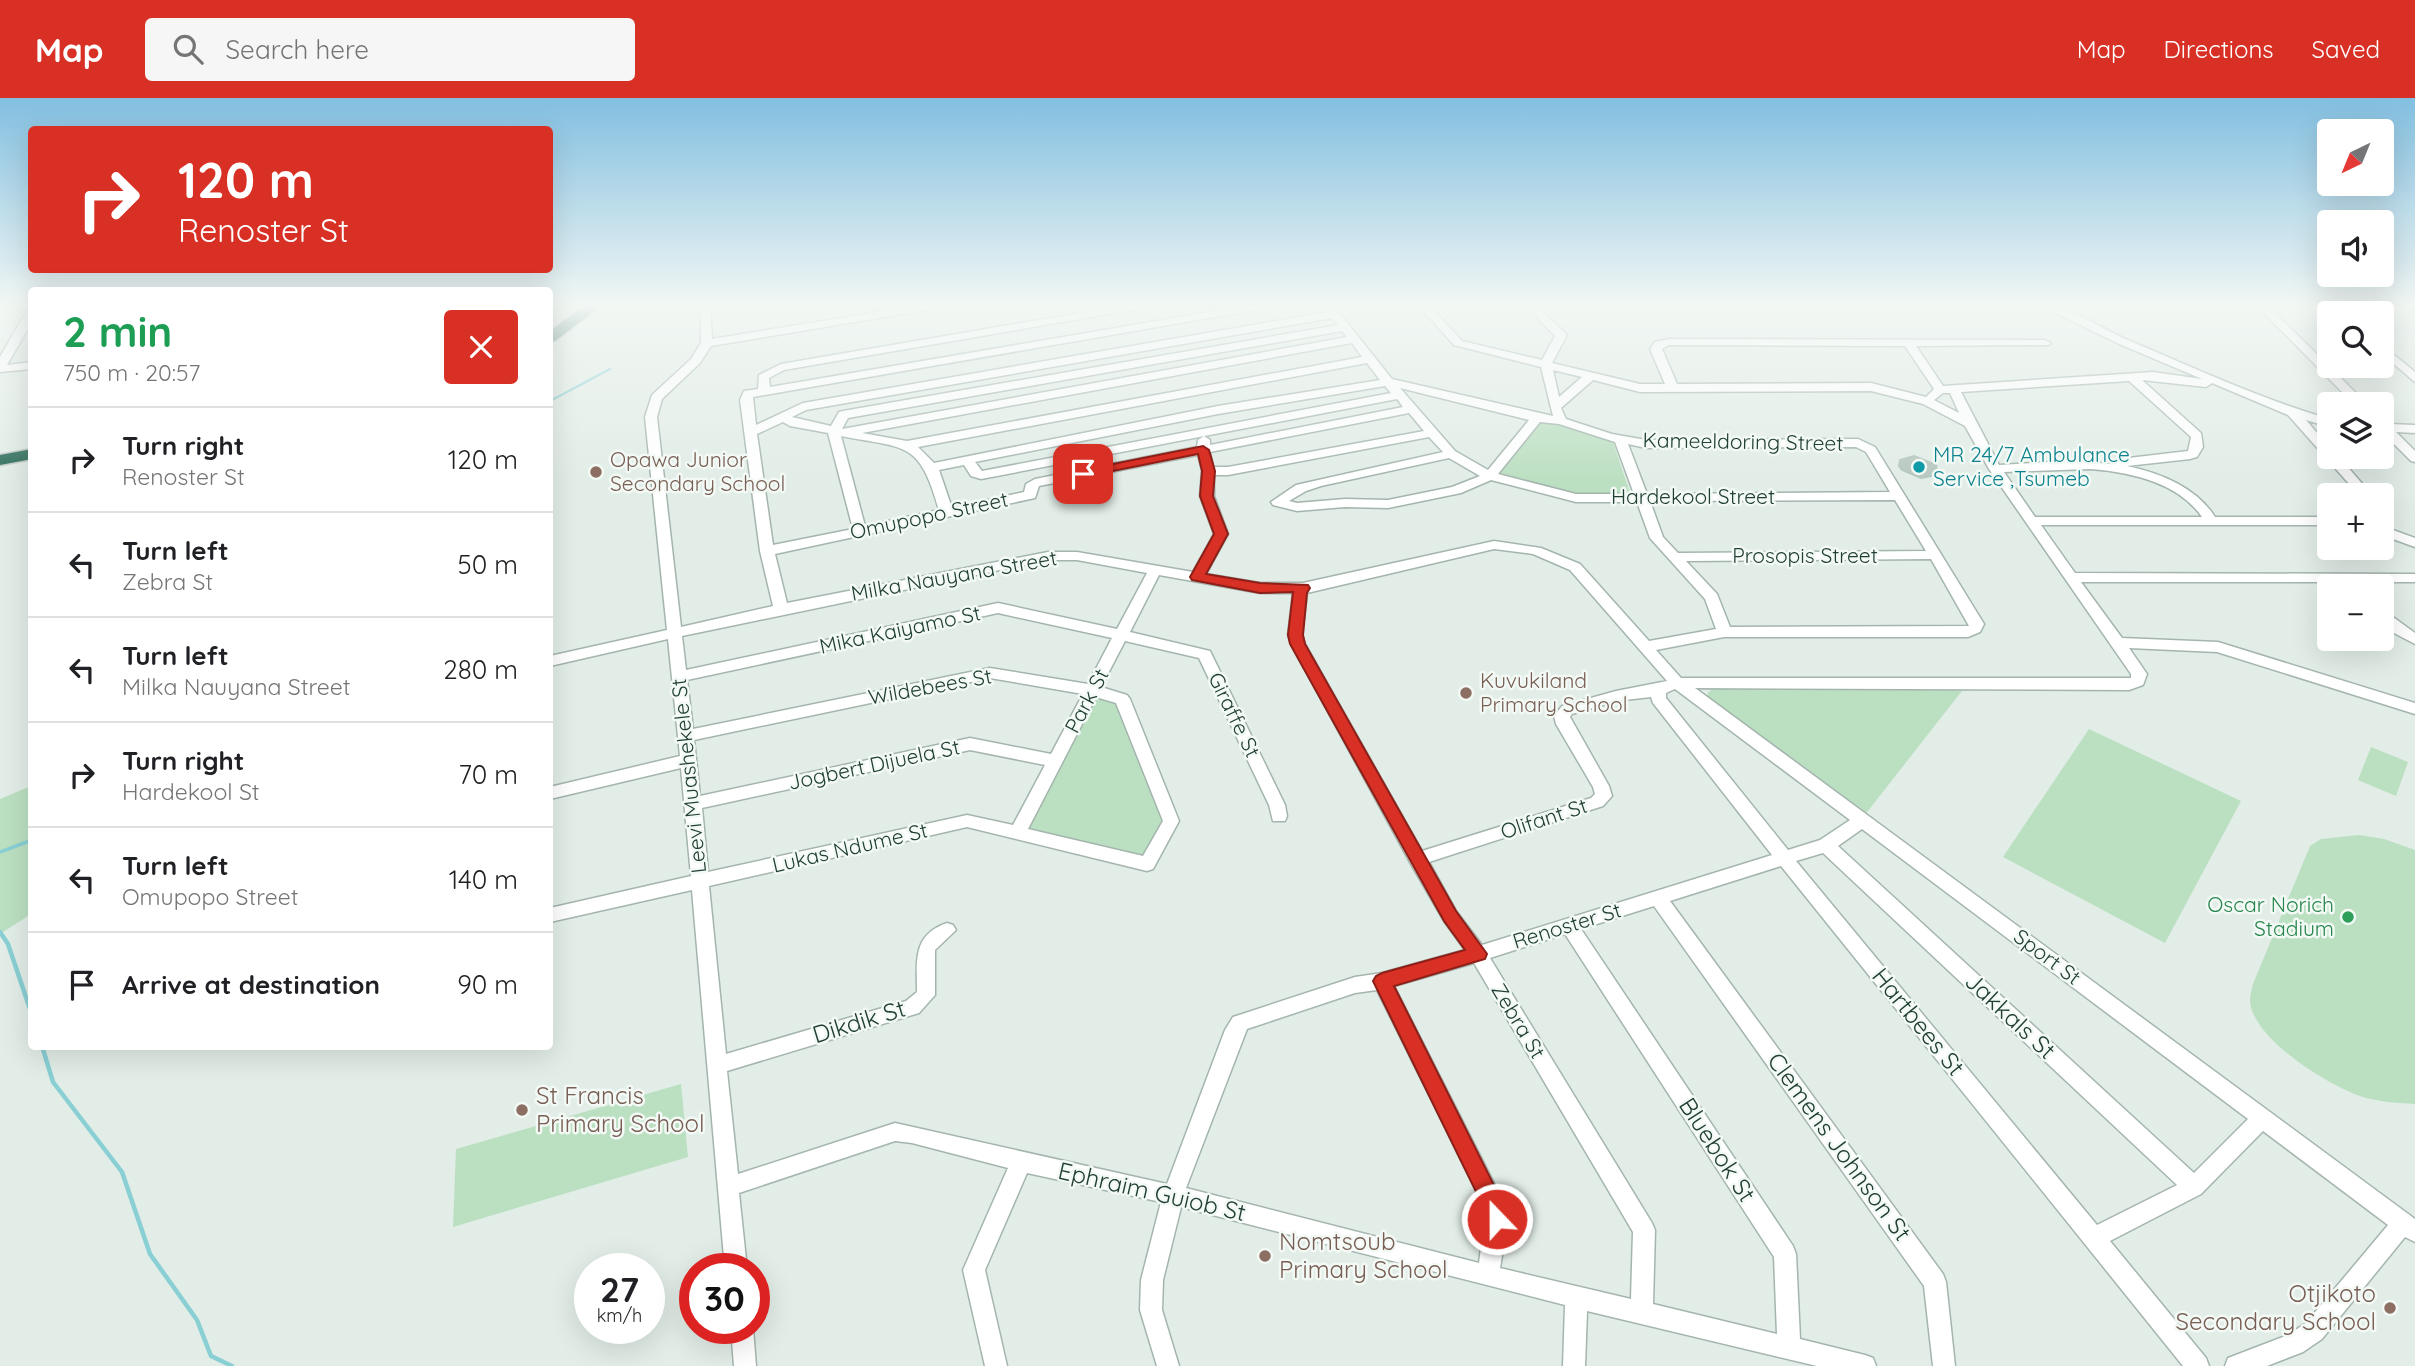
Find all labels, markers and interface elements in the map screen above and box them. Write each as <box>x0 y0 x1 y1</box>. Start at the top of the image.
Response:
search box <box>145 18 635 81</box>
text: Map <box>35 29 103 70</box>
icon: search <box>169 30 207 68</box>
text: Search here <box>225 33 369 66</box>
text: Map <box>2077 34 2126 64</box>
text: Directions <box>2164 34 2274 64</box>
text: Saved <box>2312 34 2380 64</box>
north arrow <box>2317 119 2394 196</box>
map controls <box>2317 119 2394 651</box>
text: 120 m <box>178 149 314 210</box>
icon: right <box>63 154 154 245</box>
text: Renoster St <box>178 210 349 250</box>
button: sound <box>2317 210 2394 287</box>
button: search <box>2317 301 2394 378</box>
text: 2 min <box>63 305 172 358</box>
button: close <box>444 310 518 384</box>
text: 750 m · 20:57 <box>63 358 200 387</box>
button: layers <box>2317 392 2394 469</box>
street label: Kameeldoring Street <box>1642 426 1844 456</box>
text: Turn right <box>122 429 244 462</box>
icon: right <box>63 441 101 479</box>
place label: MR 24/7 Ambulance Service ,Tsumeb <box>1933 441 2130 491</box>
text: 120 m <box>448 443 518 476</box>
pin <box>1053 444 1113 504</box>
place label: Opawa Junior Secondary School <box>610 446 785 496</box>
icon: arrive <box>1064 455 1102 493</box>
marker: MR 24/7 Ambulance Service ,Tsumeb <box>1911 459 1927 475</box>
text: Renoster St <box>122 462 245 491</box>
marker: Opawa Junior Secondary School <box>588 464 604 480</box>
street label: Hardekool Street <box>1611 483 1775 509</box>
button: + <box>2317 483 2394 560</box>
street label: Omupopo Street <box>847 486 1010 544</box>
text: Turn left <box>122 534 229 567</box>
street label: Prosopis Street <box>1732 542 1878 568</box>
street label: Milka Nauyana Street <box>849 544 1059 606</box>
icon: left <box>63 546 101 584</box>
text: 50 m <box>458 548 518 581</box>
text: Zebra St <box>122 567 213 596</box>
button: − <box>2317 574 2394 651</box>
street label: Mika Kaiyamo St <box>817 599 983 659</box>
text: Turn left <box>122 639 229 672</box>
icon: left <box>63 651 101 689</box>
text: 280 m <box>443 653 518 686</box>
street label: Wildebees St <box>866 662 994 710</box>
street label: Park St <box>1058 664 1114 737</box>
place label: Kuvukiland Primary School <box>1480 667 1628 717</box>
street label: Giraffe St <box>1203 668 1267 761</box>
text: Milka Nauyana Street <box>122 672 351 701</box>
street label: Leevi Muashekele St <box>665 677 711 875</box>
marker: Kuvukiland Primary School <box>1458 685 1474 701</box>
street label: Jogbert Dijuela St <box>786 733 962 795</box>
text: Turn right <box>122 744 244 777</box>
icon: right <box>63 756 101 794</box>
text: 70 m <box>458 758 518 791</box>
text: Hardekool St <box>122 777 260 806</box>
street label: Olifant St <box>1497 792 1590 844</box>
street label: Lukas Ndume St <box>770 817 930 878</box>
text: Turn left <box>122 849 229 882</box>
icon: left <box>63 861 101 899</box>
text: 140 m <box>449 863 518 896</box>
text: Omupopo Street <box>122 882 298 911</box>
place label: Oscar Norich Stadium <box>2207 891 2334 941</box>
street label: Renoster St <box>1509 896 1624 954</box>
marker: Oscar Norich Stadium <box>2340 909 2356 925</box>
street label: Sport St <box>2009 923 2086 990</box>
street label: Hartbees St <box>1866 961 1971 1081</box>
icon: arrive <box>63 966 101 1004</box>
street label: Jakkals St <box>1959 966 2062 1065</box>
text: Arrive at destination <box>122 968 380 1001</box>
text: 90 m <box>457 968 518 1001</box>
street label: Zebra St <box>1486 978 1551 1063</box>
street label: Dikdik St <box>809 993 909 1049</box>
street label: Clemens Johnson St <box>1761 1047 1918 1246</box>
place label: St Francis Primary School <box>536 1080 705 1138</box>
street label: Bluebok St <box>1673 1092 1763 1207</box>
marker: St Francis Primary School <box>514 1102 530 1118</box>
street label: Ephraim Guiob St <box>1056 1155 1249 1227</box>
position arrow <box>1460 1182 1534 1256</box>
place label: Nomtsoub Primary School <box>1279 1226 1448 1284</box>
marker: Nomtsoub Primary School <box>1257 1248 1273 1264</box>
speed limit sign: 30 <box>679 1253 770 1344</box>
text: 27 <box>600 1267 639 1311</box>
place label: Otjikoto Secondary School <box>2176 1278 2376 1336</box>
marker: Otjikoto Secondary School <box>2382 1300 2398 1316</box>
text: km/h <box>597 1304 642 1327</box>

